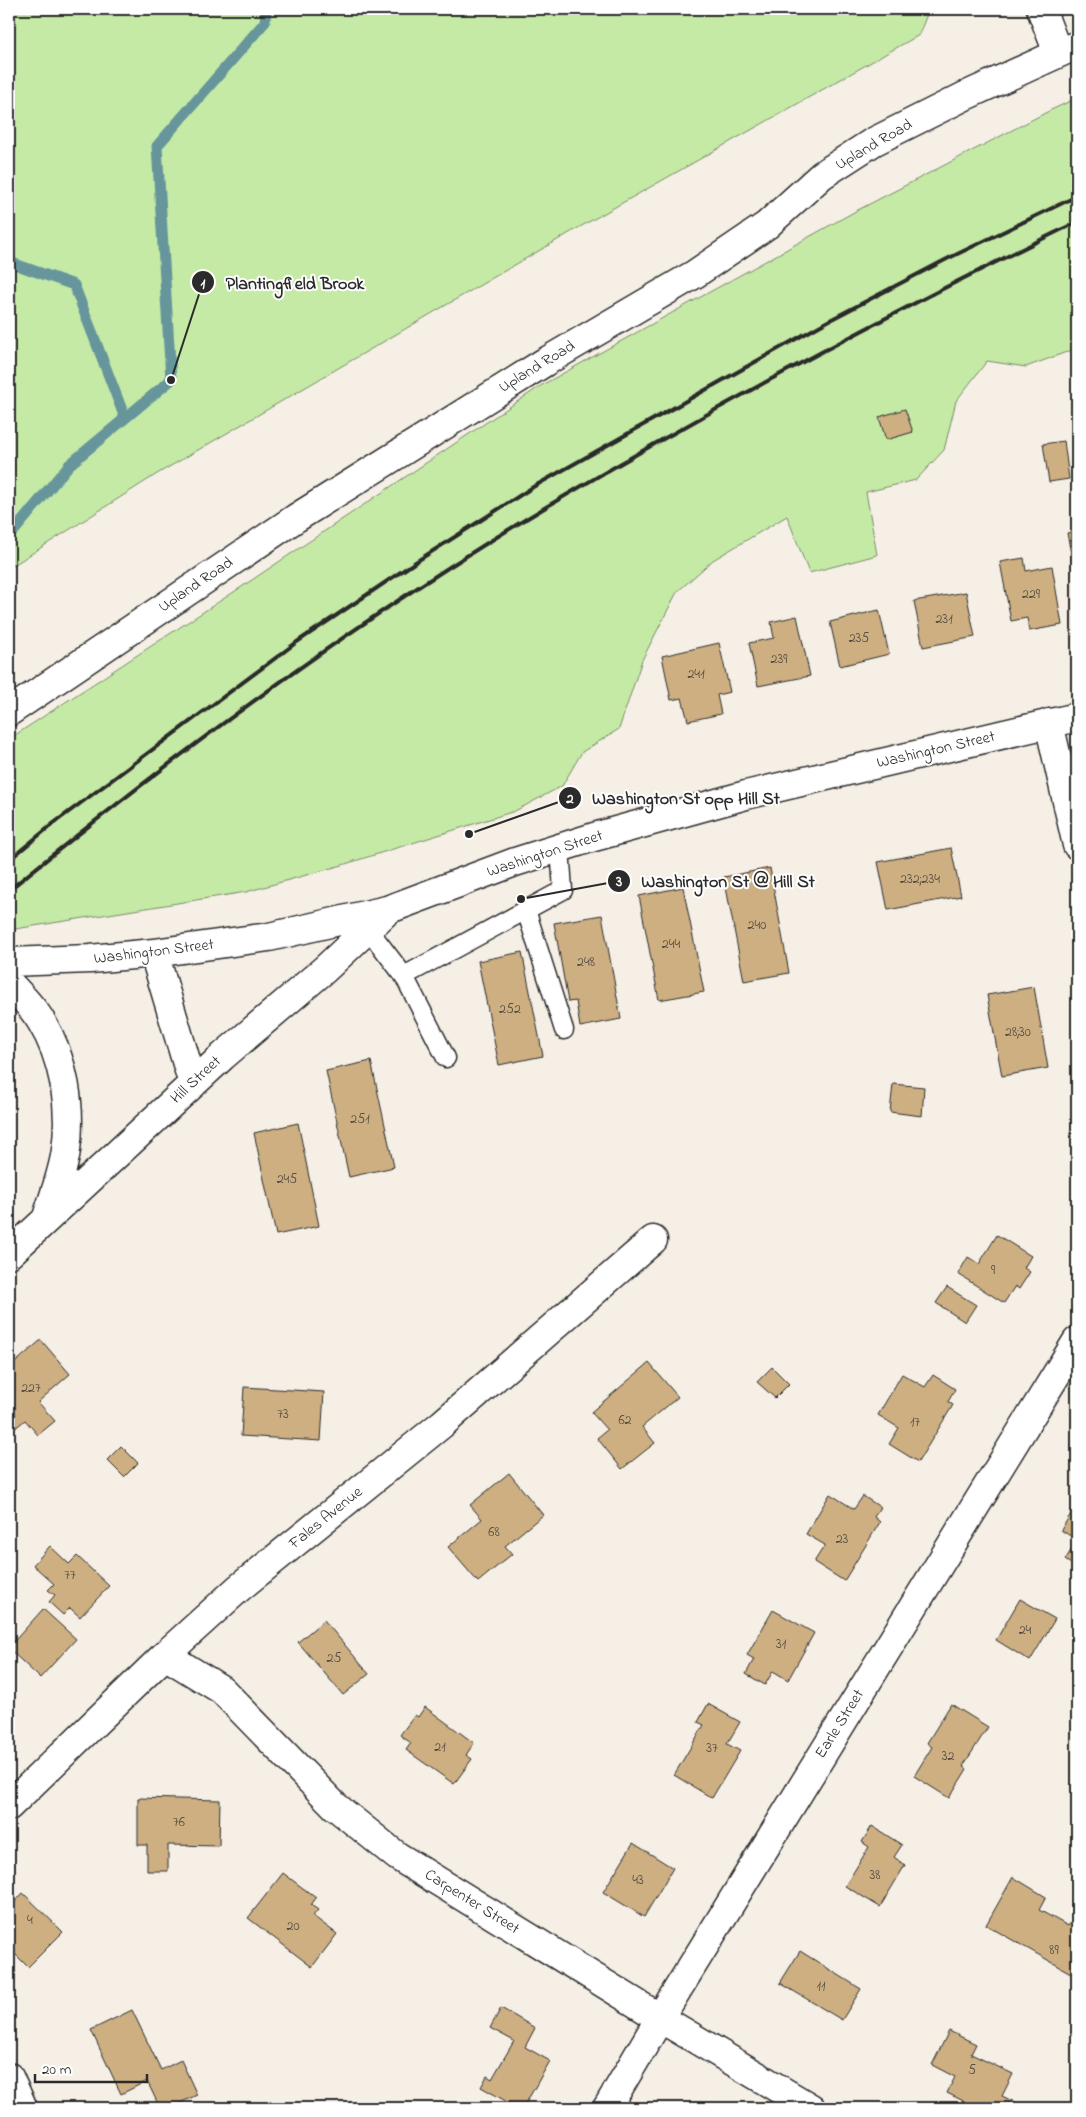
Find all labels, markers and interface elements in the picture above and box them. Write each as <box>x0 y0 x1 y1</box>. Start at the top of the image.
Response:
street label: Upland Road <box>831 113 917 177</box>
callout: Plantingfield Brook <box>191 266 374 299</box>
text: Plantingfield Brook <box>226 272 365 299</box>
text: 1 <box>201 273 206 295</box>
street label: Upland Road <box>494 335 580 399</box>
street label: Upland Road <box>154 551 238 619</box>
house number: 229 <box>1022 584 1041 605</box>
house number: 231 <box>935 609 953 630</box>
house number: 235 <box>849 628 869 649</box>
house number: 239 <box>771 649 788 670</box>
house number: 241 <box>687 664 705 685</box>
street label: Washington Street <box>875 725 998 775</box>
callout: Washington St opp Hill St <box>557 781 790 814</box>
text: Washington St opp Hill St <box>592 787 781 814</box>
text: 2 <box>565 788 574 810</box>
street label: Washington Street <box>484 824 607 884</box>
callout: Washington St @ Hill St <box>607 864 825 897</box>
house number: 232;234 <box>900 869 940 890</box>
text: Washington St @ Hill St <box>641 870 816 897</box>
text: 3 <box>615 871 622 893</box>
house number: 240 <box>748 915 766 936</box>
street label: Washington Street <box>93 933 216 971</box>
house number: 244 <box>662 934 680 955</box>
house number: 248 <box>577 952 595 973</box>
house number: 252 <box>499 999 521 1020</box>
house number: 28;30 <box>1005 1022 1031 1043</box>
street label: Hill Street <box>165 1050 227 1110</box>
house number: 251 <box>350 1109 370 1130</box>
house number: 245 <box>277 1169 297 1190</box>
house number: 9 <box>991 1260 996 1281</box>
house number: 227 <box>21 1378 41 1399</box>
house number: 73 <box>277 1404 289 1425</box>
house number: 62 <box>618 1410 632 1431</box>
house number: 17 <box>910 1412 920 1433</box>
street label: Fales Avenue <box>283 1480 369 1556</box>
house number: 68 <box>488 1522 500 1543</box>
house number: 23 <box>836 1529 849 1550</box>
house number: 77 <box>64 1565 76 1586</box>
house number: 24 <box>1019 1620 1032 1641</box>
house number: 31 <box>776 1634 787 1655</box>
house number: 25 <box>327 1648 341 1669</box>
street label: Earle Street <box>809 1684 871 1763</box>
house number: 21 <box>434 1737 446 1758</box>
house number: 37 <box>706 1738 718 1759</box>
house number: 32 <box>942 1746 954 1767</box>
house number: 76 <box>173 1812 185 1833</box>
street label: Carpenter Street <box>420 1863 525 1941</box>
house number: 38 <box>869 1865 881 1886</box>
house number: 43 <box>632 1870 644 1891</box>
house number: 4 <box>27 1910 33 1931</box>
house number: 20 <box>286 1916 300 1937</box>
house number: 89 <box>1049 1940 1060 1961</box>
house number: 11 <box>817 1976 826 1997</box>
scale bar <box>35 2052 148 2084</box>
text: 20 m <box>42 2059 72 2081</box>
house number: 5 <box>968 2060 976 2081</box>

